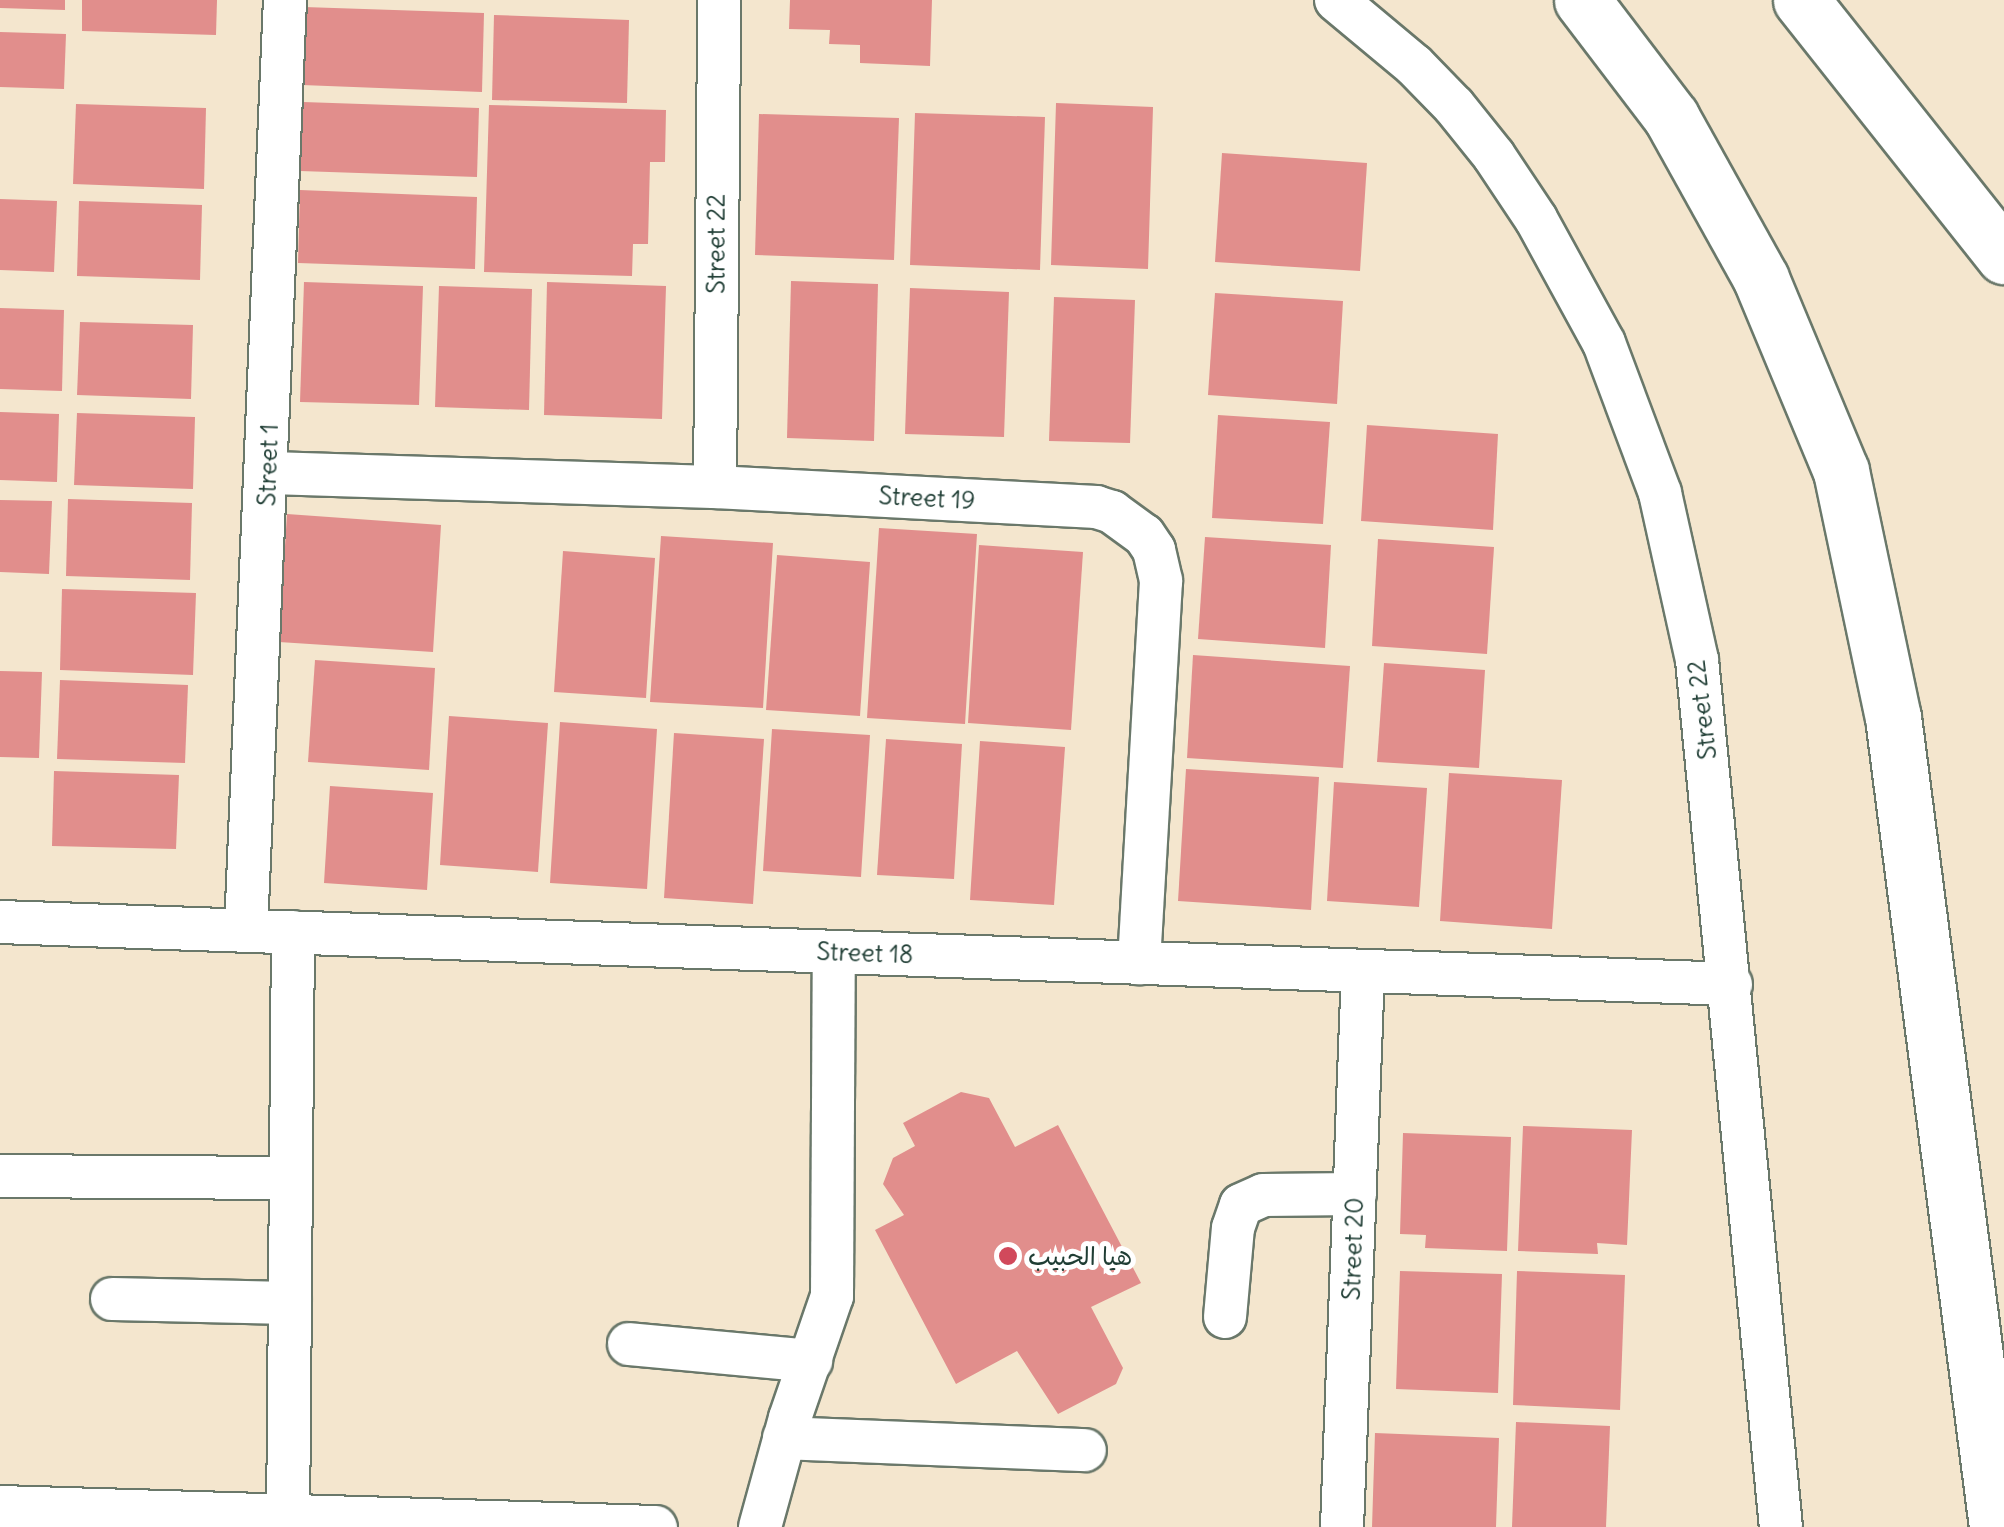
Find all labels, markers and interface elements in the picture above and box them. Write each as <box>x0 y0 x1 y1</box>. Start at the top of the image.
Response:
street label: Street 22 <box>701 194 731 294</box>
street label: Street 1 <box>252 423 284 507</box>
street label: Street 19 <box>878 480 976 516</box>
street label: Street 22 <box>1681 659 1723 761</box>
street label: Street 18 <box>816 936 914 970</box>
street label: Street 20 <box>1336 1197 1370 1301</box>
place label: هيا الحبيب <box>1028 1241 1132 1271</box>
marker: هيا الحبيب <box>997 1245 1019 1267</box>

